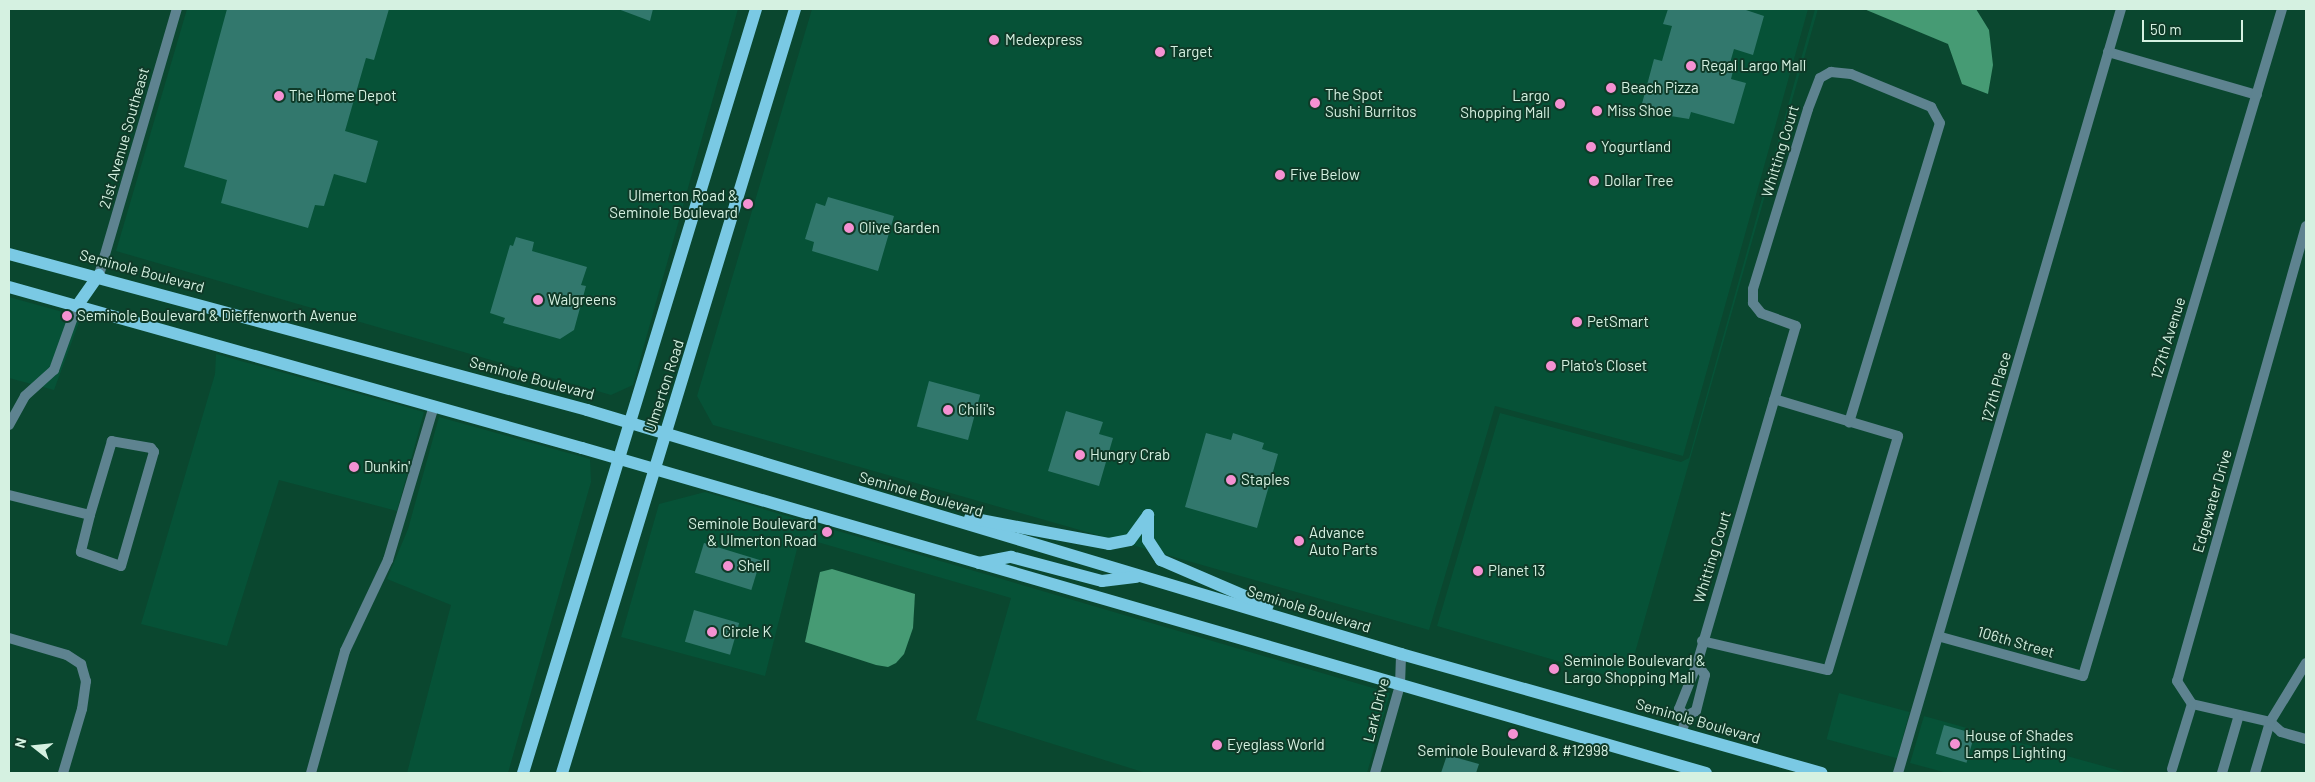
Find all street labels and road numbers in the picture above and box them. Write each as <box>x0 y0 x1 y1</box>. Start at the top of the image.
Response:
street label: 21st Avenue Southeast <box>95 65 153 211</box>
street label: Whitting Court <box>1757 103 1803 199</box>
street label: Seminole Boulevard <box>78 246 206 296</box>
street label: 127th Avenue <box>2147 295 2189 381</box>
street label: Ulmerton Road <box>640 337 688 435</box>
street label: 127th Place <box>1977 350 2015 424</box>
street label: Seminole Boulevard <box>468 353 596 403</box>
street label: Edgewater Drive <box>2189 447 2235 555</box>
street label: Seminole Boulevard <box>857 468 985 520</box>
street label: Whitting Court <box>1689 509 1735 605</box>
street label: Seminole Boulevard <box>1245 582 1373 636</box>
street label: 106th Street <box>1976 622 2056 662</box>
street label: Lark Drive <box>1359 676 1393 744</box>
street label: Seminole Boulevard <box>1634 695 1762 747</box>

